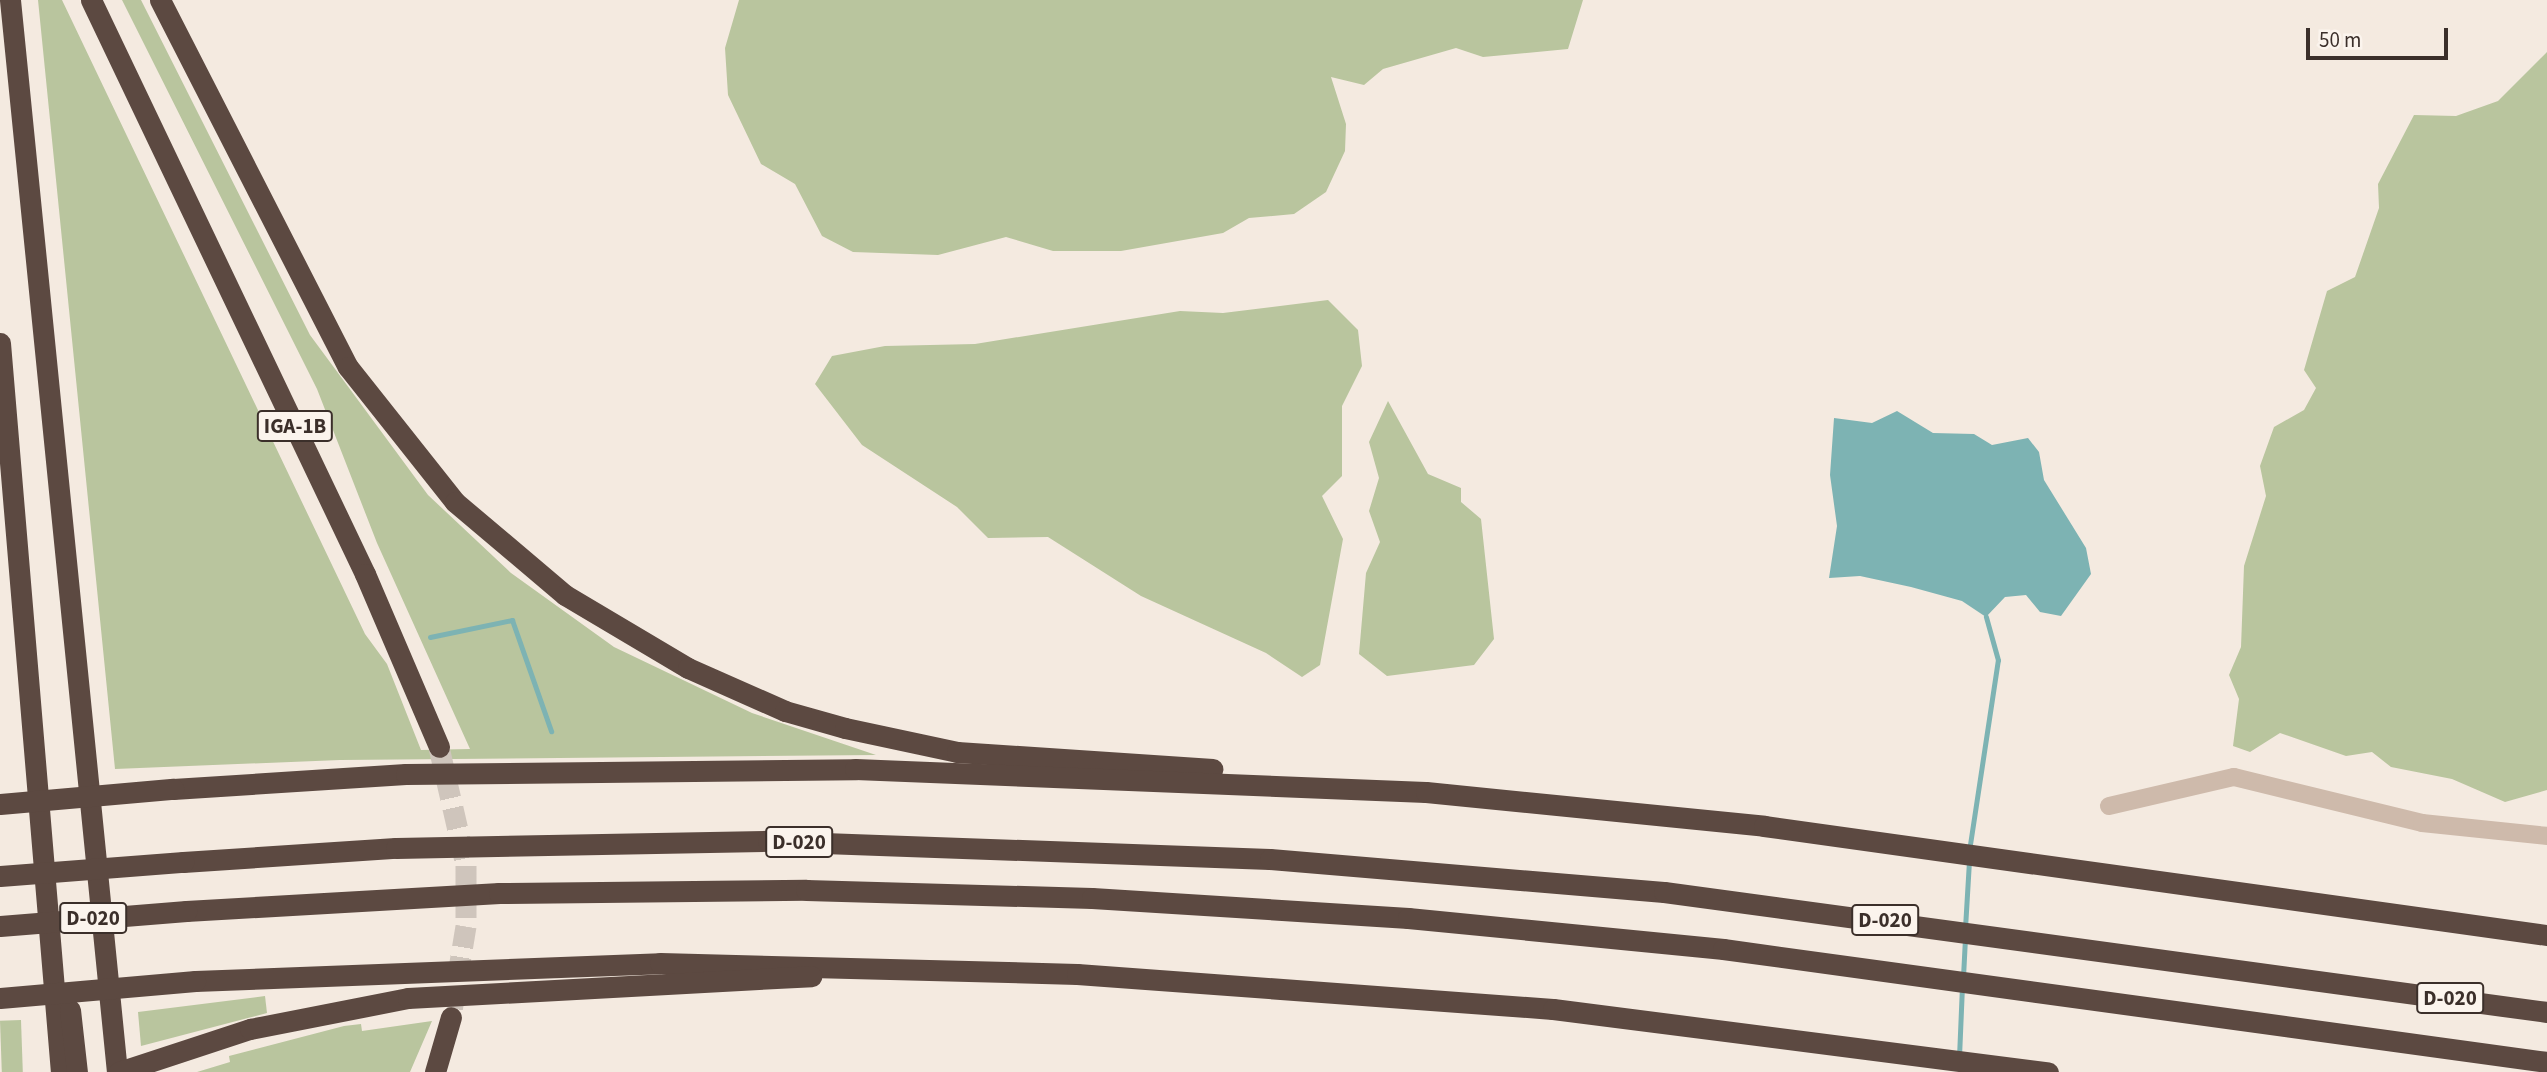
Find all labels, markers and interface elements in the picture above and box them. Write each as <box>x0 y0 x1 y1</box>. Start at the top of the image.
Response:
scale bar <box>2309 14 2451 58</box>
text: 50 m <box>2319 25 2361 55</box>
road number: IGA-1B <box>256 408 334 444</box>
road number: D-020 <box>764 824 834 860</box>
road number: D-020 <box>58 900 128 936</box>
road number: D-020 <box>1850 902 1920 937</box>
road number: D-020 <box>2415 981 2485 1016</box>

